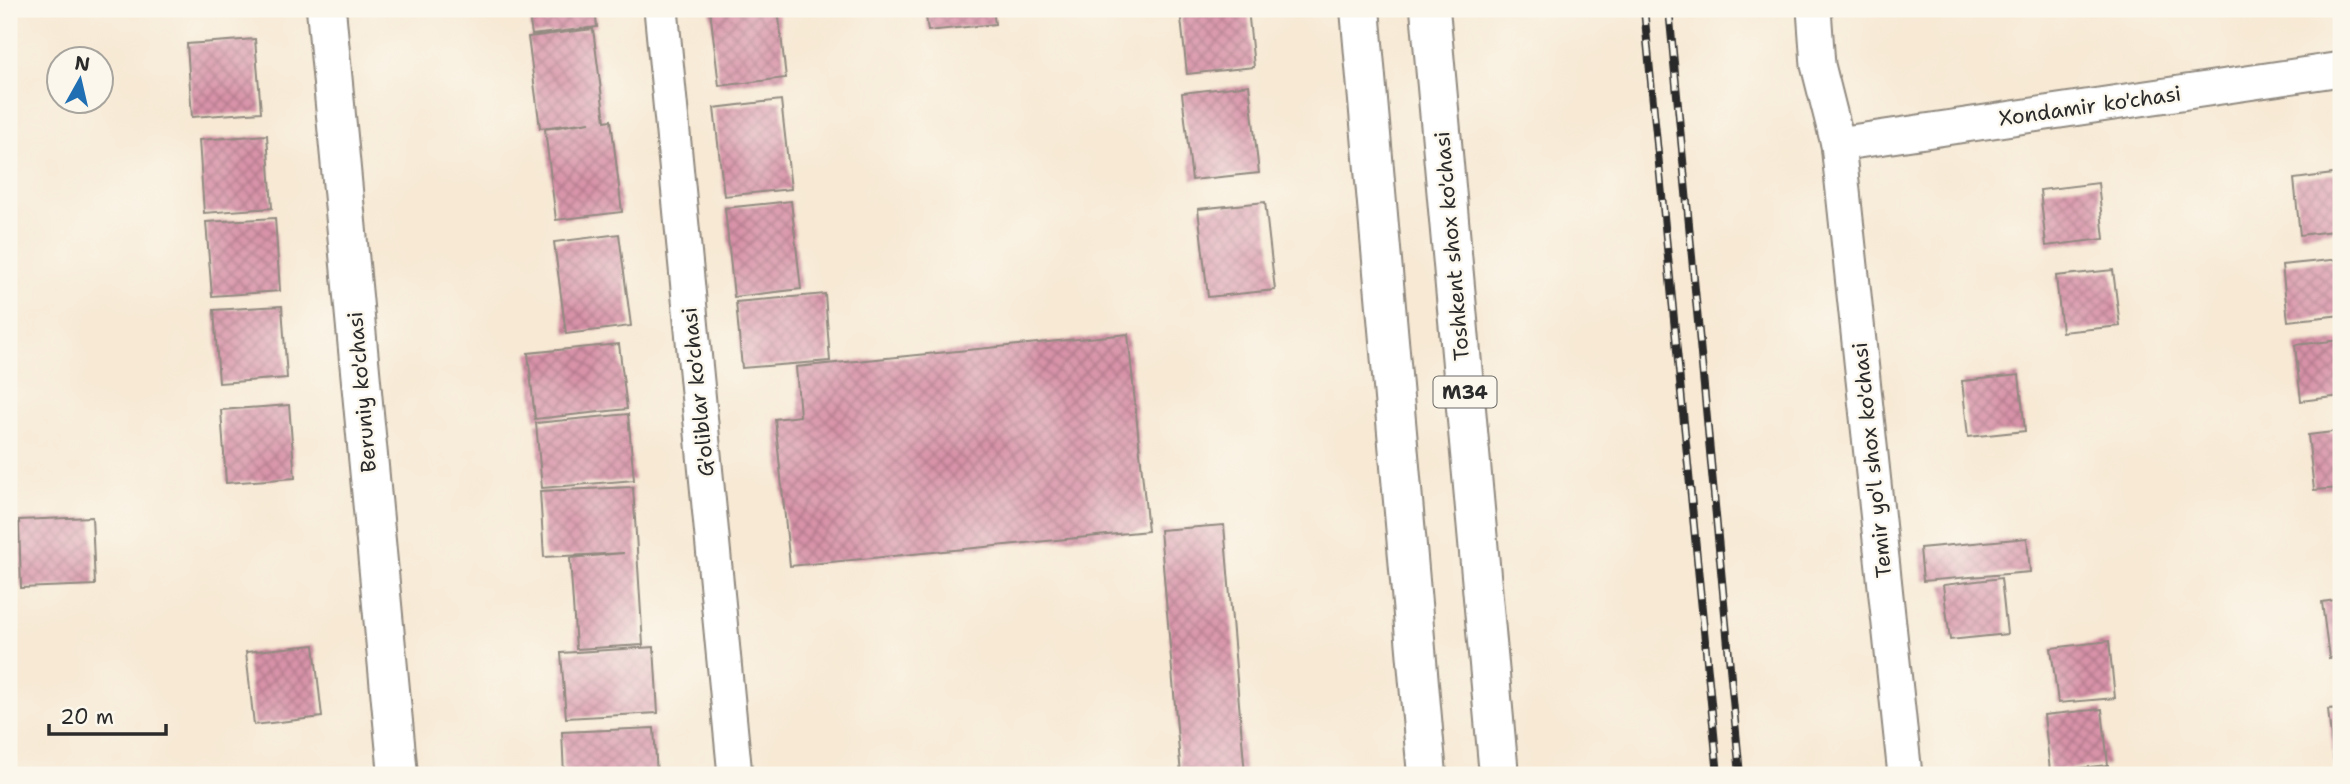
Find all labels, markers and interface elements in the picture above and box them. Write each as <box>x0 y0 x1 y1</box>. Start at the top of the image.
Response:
north arrow <box>46 46 116 116</box>
text: N <box>73 50 91 77</box>
street label: Xondamir ko'chasi <box>1997 79 2183 133</box>
street label: Toshkent shox ko'chasi <box>1428 130 1476 362</box>
street label: G'oliblar ko'chasi <box>675 306 721 478</box>
street label: Beruniy ko'chasi <box>341 310 383 474</box>
street label: Temir yo'l shox ko'chasi <box>1846 341 1898 579</box>
road number: M34 <box>1434 376 1496 408</box>
scale bar <box>49 693 166 737</box>
text: 20 m <box>60 703 114 731</box>

